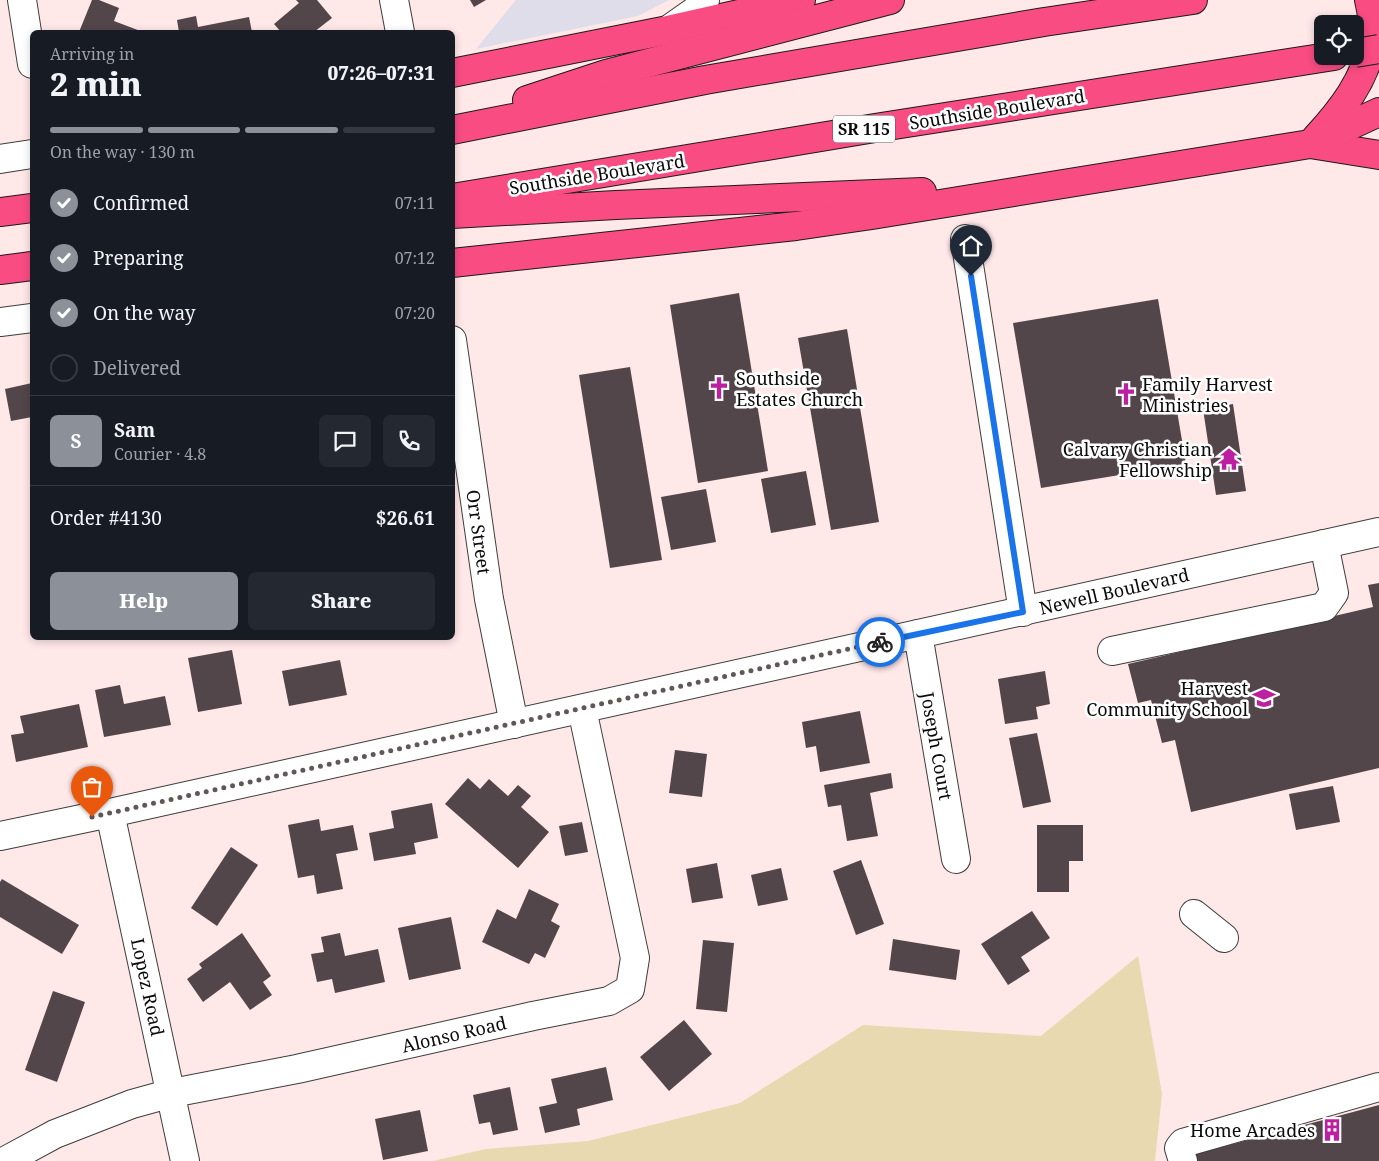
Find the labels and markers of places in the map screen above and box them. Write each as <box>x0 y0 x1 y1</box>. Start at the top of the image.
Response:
pin <box>950 225 992 276</box>
place label: Southside Estates Church <box>736 366 863 411</box>
place label: Family Harvest Ministries <box>1142 372 1273 417</box>
church icon: Southside Estates Church <box>706 375 732 401</box>
church icon: Family Harvest Ministries <box>1113 381 1139 407</box>
place label: Calvary Christian Fellowship <box>1063 437 1212 482</box>
temple icon: Calvary Christian Fellowship <box>1216 446 1242 472</box>
place label: Harvest Community School <box>1086 676 1248 721</box>
school or university icon: Harvest Community School <box>1251 685 1277 711</box>
pin <box>71 766 113 817</box>
building icon: Home Arcades <box>1319 1117 1345 1143</box>
place label: Home Arcades <box>1190 1118 1315 1142</box>

